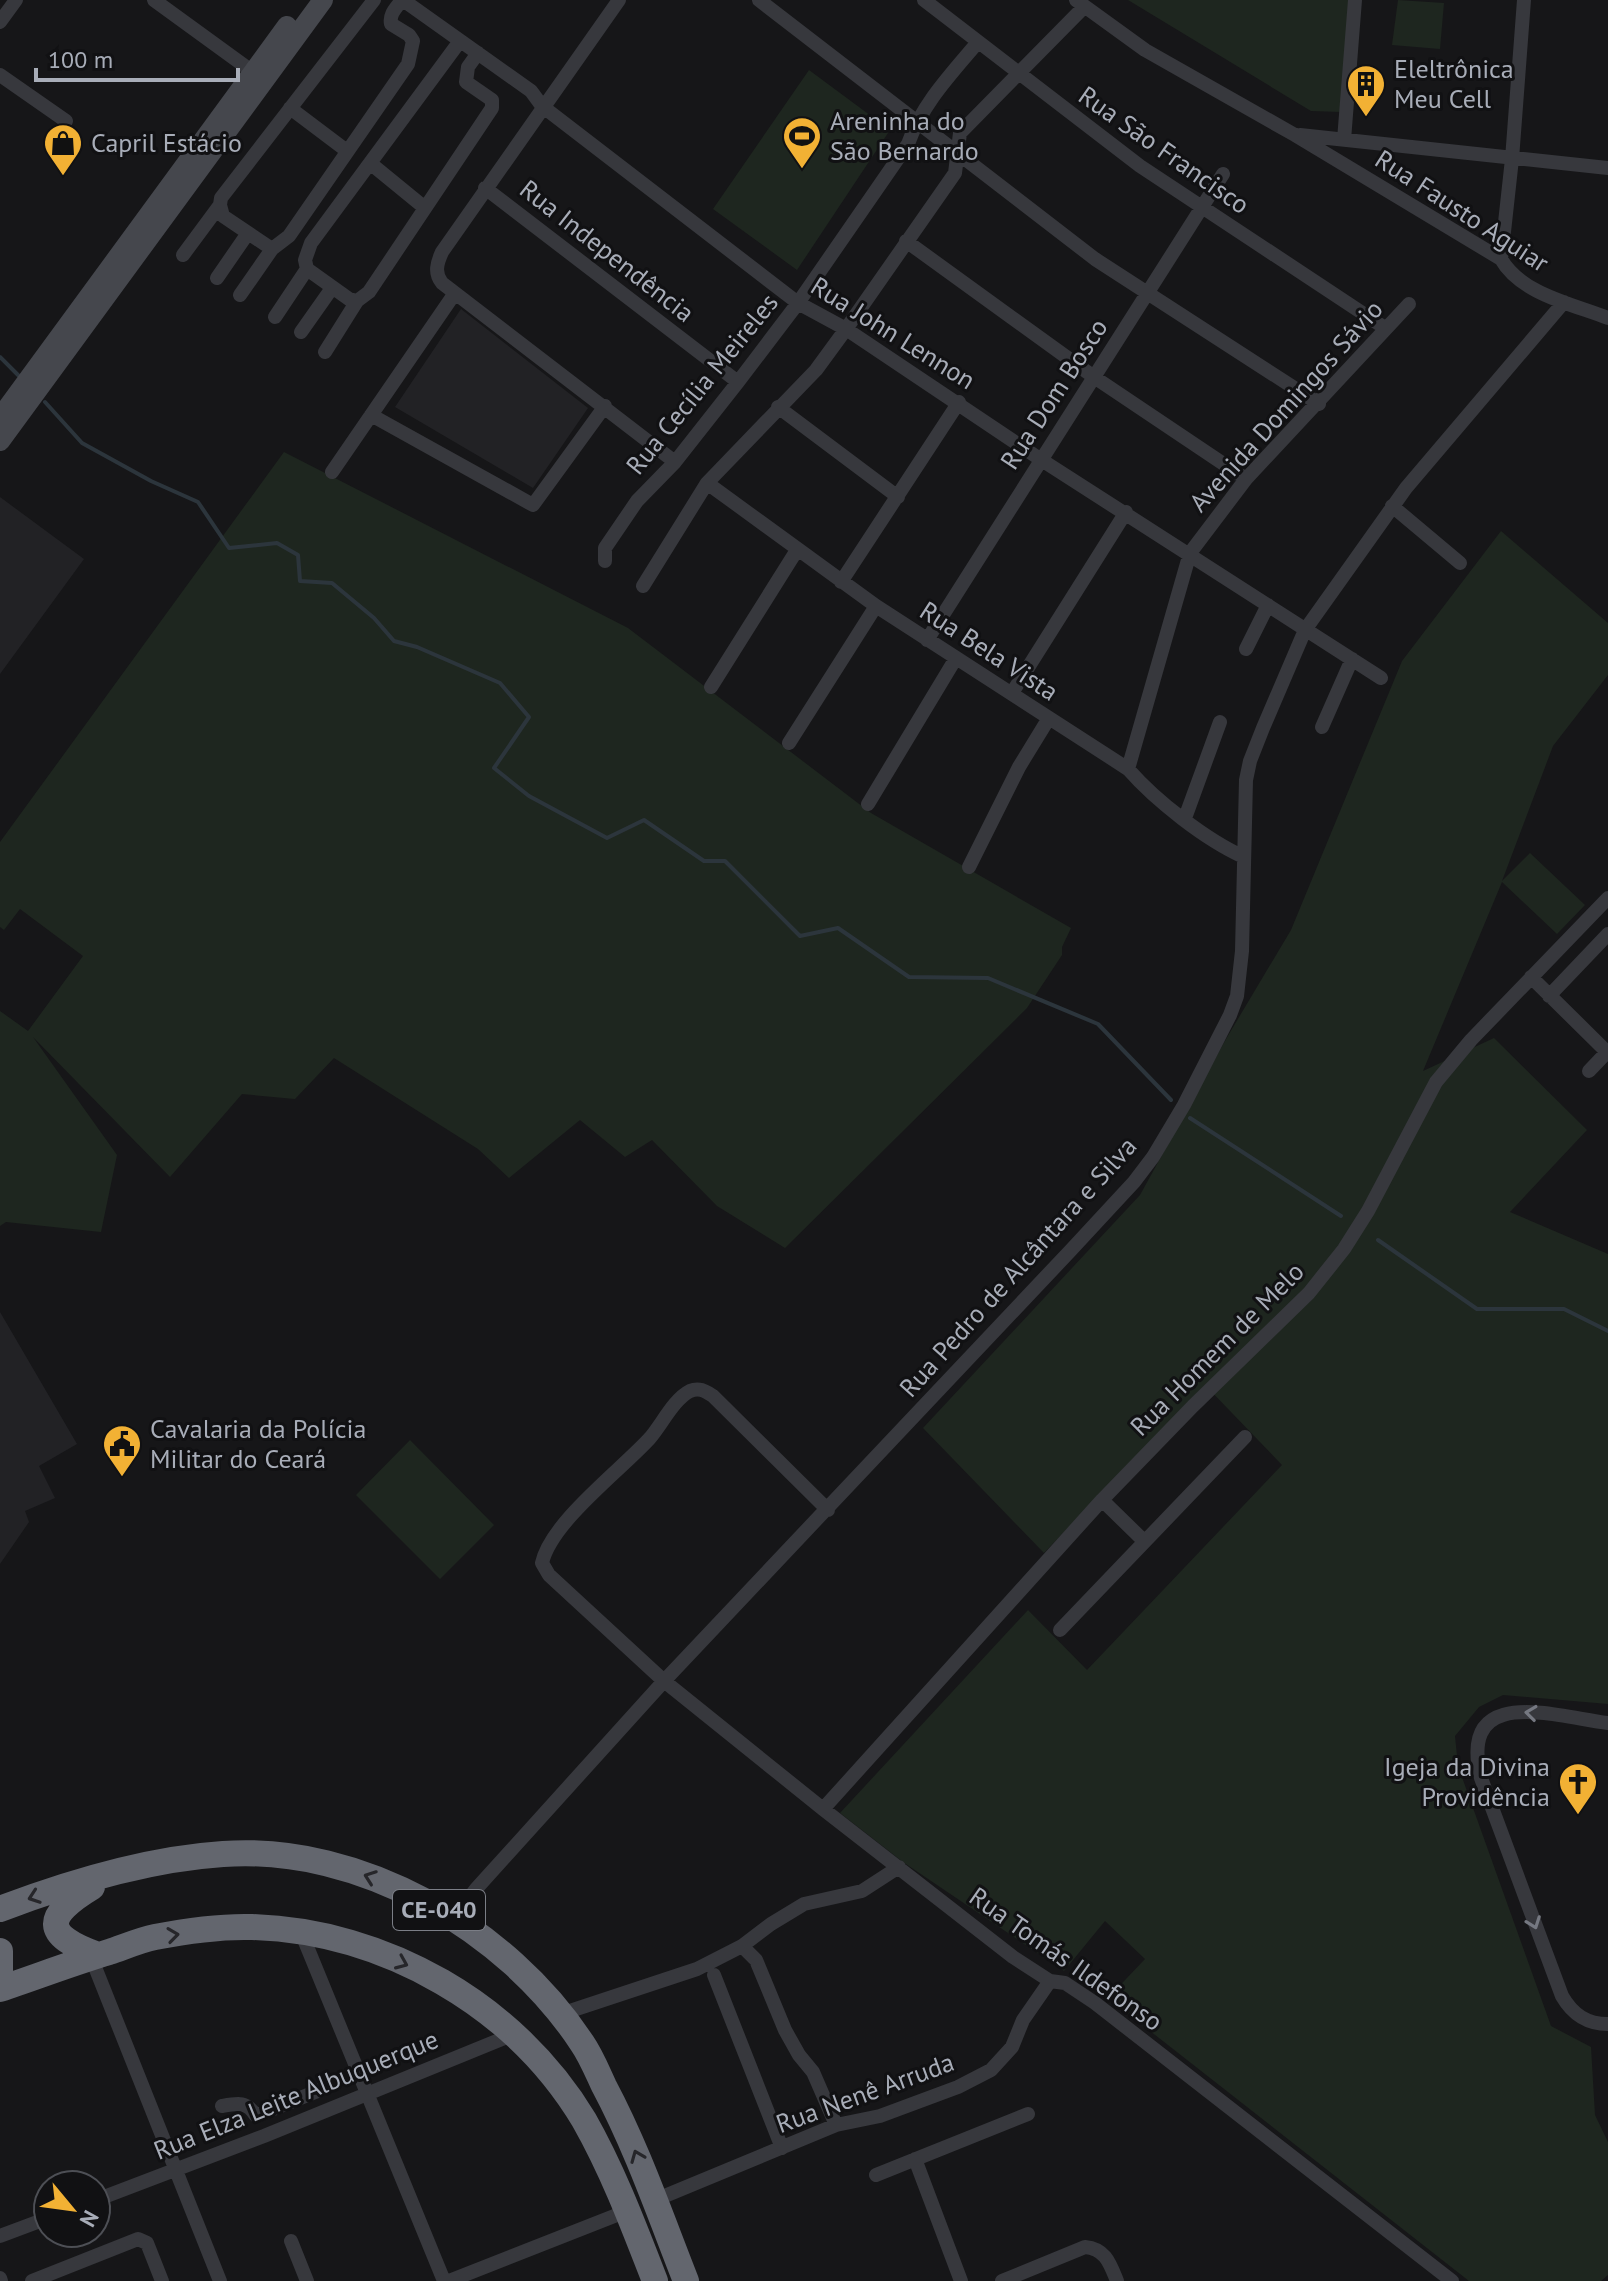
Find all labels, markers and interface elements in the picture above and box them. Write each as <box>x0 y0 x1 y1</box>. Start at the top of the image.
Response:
scale bar <box>36 32 238 82</box>
text: 100 m <box>48 44 113 75</box>
place label: Eleltrônica Meu Cell <box>1394 52 1514 115</box>
building icon: Eleltrônica Meu Cell <box>1345 63 1387 118</box>
street label: Rua São Francisco <box>1073 79 1256 221</box>
place label: Areninha do São Bernardo <box>830 104 979 167</box>
sports icon: Areninha do São Bernardo <box>781 115 823 170</box>
shop icon: Capril Estácio <box>42 122 84 177</box>
place label: Capril Estácio <box>91 126 242 159</box>
street label: Rua Fausto Aguiar <box>1369 142 1555 279</box>
street label: Rua Independência <box>513 172 701 329</box>
street label: Rua John Lennon <box>805 269 982 396</box>
street label: Rua Cecília Meireles <box>618 286 785 481</box>
street label: Avenida Domingos Sávio <box>1182 293 1390 518</box>
street label: Rua Dom Bosco <box>993 312 1115 475</box>
street label: Rua Bela Vista <box>914 594 1065 708</box>
street label: Rua Pedro de Alcântara e Silva <box>892 1130 1143 1404</box>
street label: Rua Homem de Melo <box>1123 1255 1310 1442</box>
place label: Cavalaria da Polícia Militar do Ceará <box>150 1412 366 1475</box>
public building icon: Cavalaria da Polícia Militar do Ceará <box>101 1423 143 1478</box>
one-way arrow <box>1524 1705 1538 1722</box>
place label: Igeja da Divina Providência <box>1384 1750 1550 1813</box>
church icon: Igeja da Divina Providência <box>1557 1761 1599 1816</box>
one-way arrow <box>364 1870 378 1887</box>
street label: Rua Tomás Ildefonso <box>963 1880 1169 2038</box>
one-way arrow <box>28 1887 42 1903</box>
road number: CE-040 <box>393 1890 485 1930</box>
one-way arrow <box>1525 1915 1541 1929</box>
one-way arrow <box>166 1927 179 1944</box>
one-way arrow <box>394 1953 408 1969</box>
street label: Rua Elza Leite Albuquerque <box>149 2022 443 2167</box>
street label: Rua Nenê Arruda <box>771 2045 958 2140</box>
one-way arrow <box>630 2150 647 2164</box>
north arrow <box>32 2169 112 2249</box>
text: N <box>74 2206 105 2232</box>

